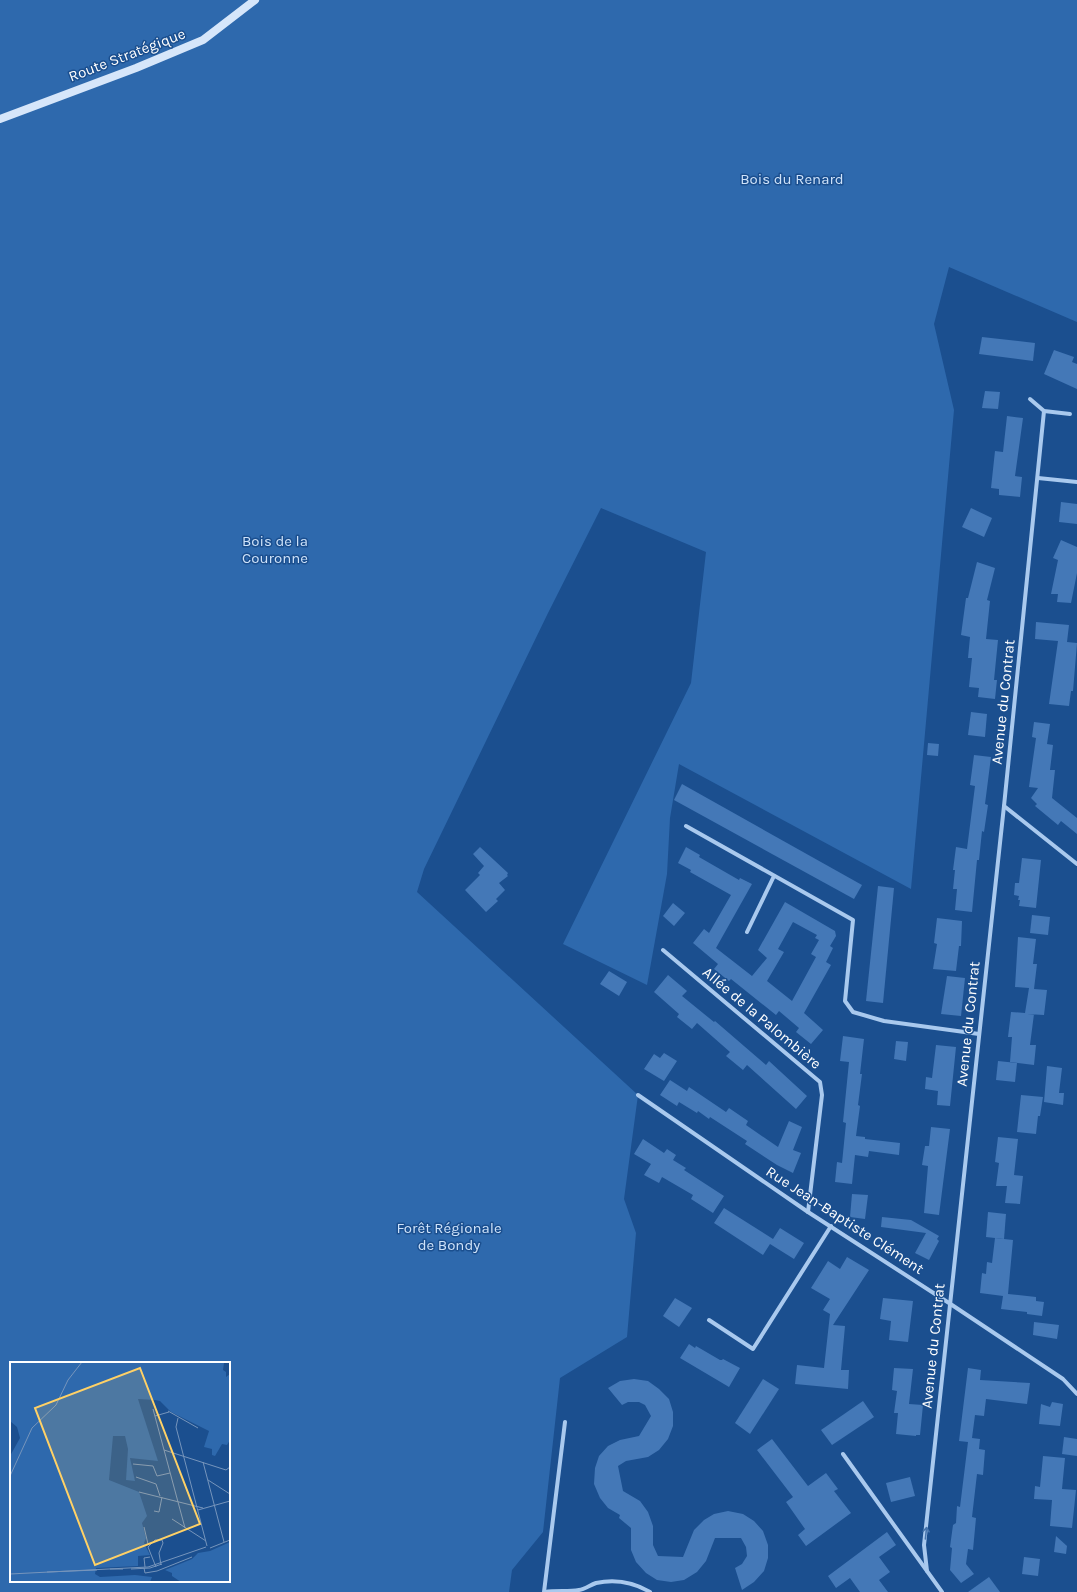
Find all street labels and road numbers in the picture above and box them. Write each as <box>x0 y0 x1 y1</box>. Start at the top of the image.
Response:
street label: Route Stratégique <box>66 24 188 86</box>
street label: Avenue du Contrat <box>987 638 1019 766</box>
street label: Avenue du Contrat <box>952 960 984 1088</box>
street label: Allée de la Palombière <box>699 963 825 1073</box>
street label: Rue Jean-Baptiste Clément <box>763 1162 928 1278</box>
street label: Avenue du Contrat <box>917 1282 949 1410</box>

